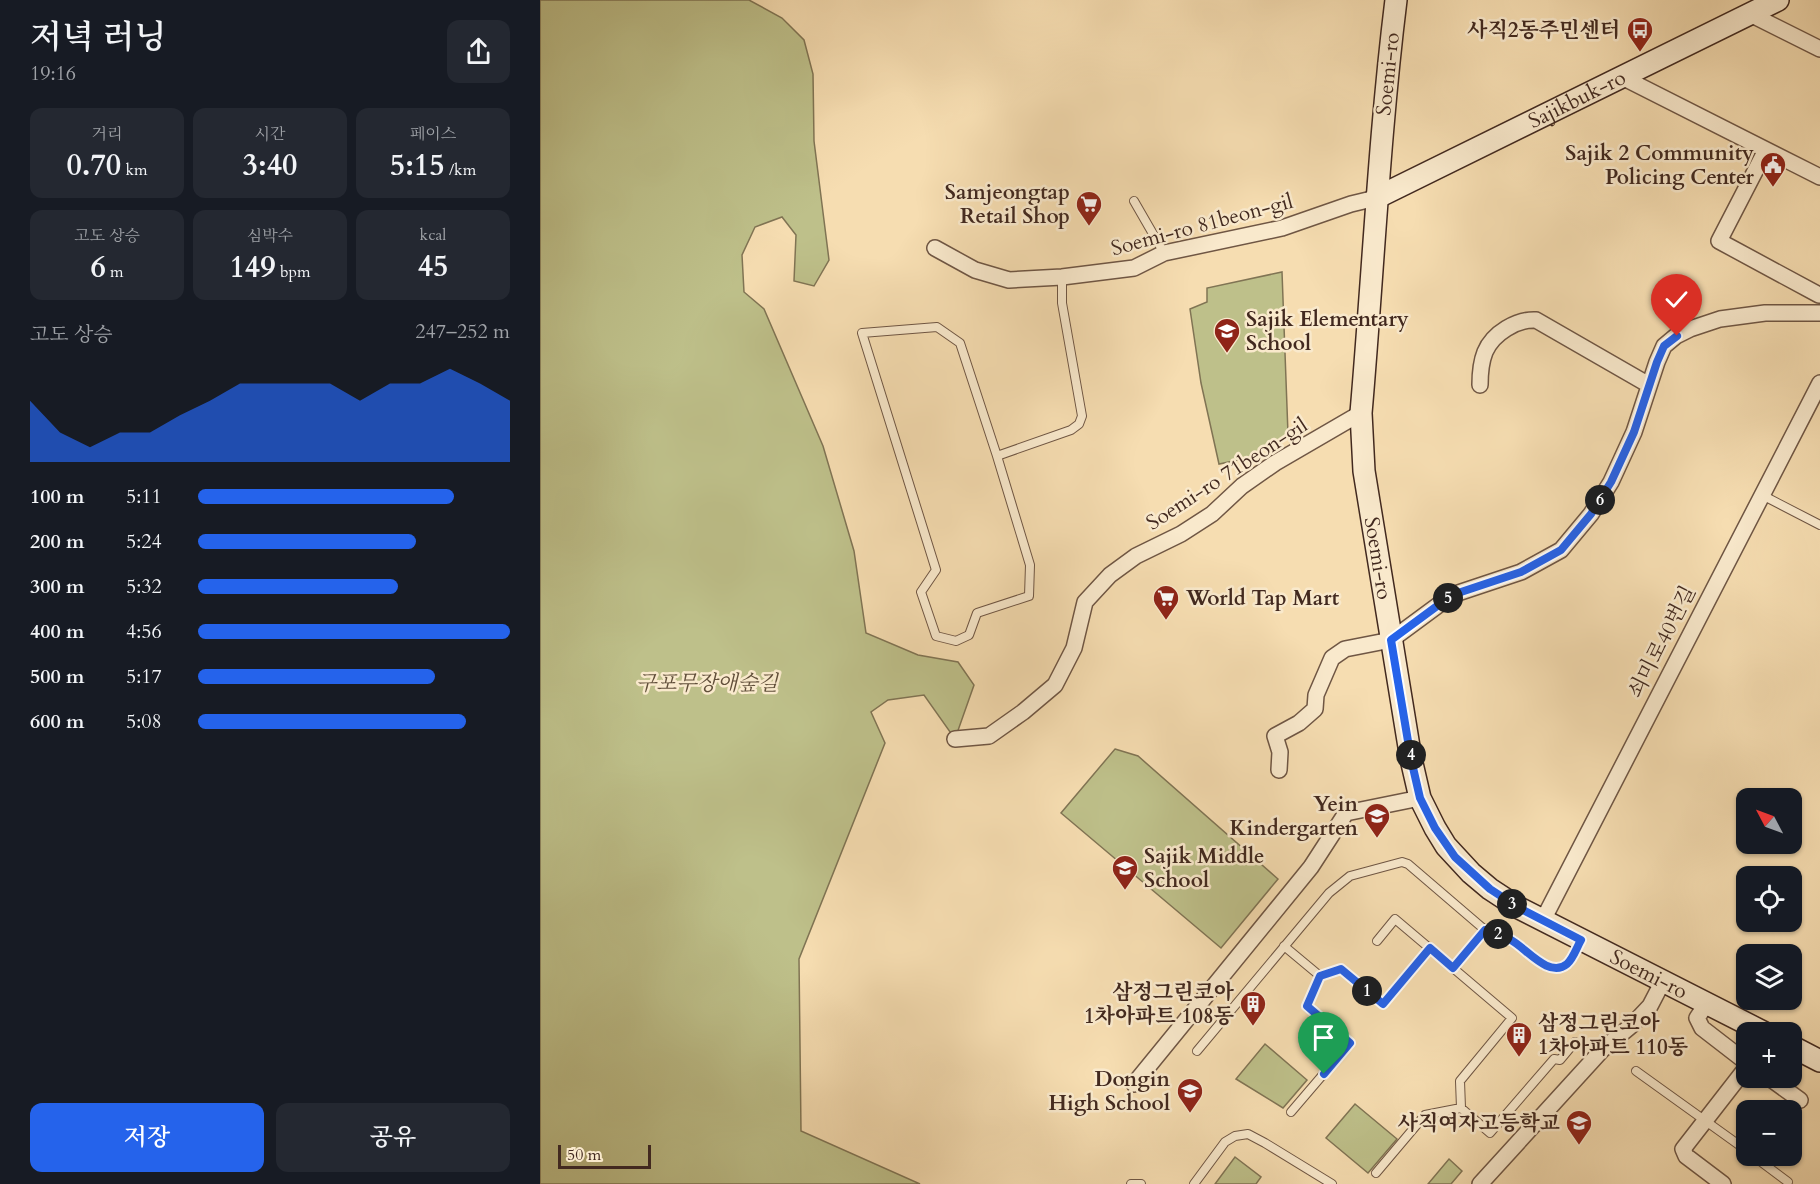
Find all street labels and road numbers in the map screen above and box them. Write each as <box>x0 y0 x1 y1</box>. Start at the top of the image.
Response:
street label: Soemi-ro <box>1369 31 1407 117</box>
street label: Sajikbuk-ro <box>1523 63 1631 135</box>
street label: Soemi-ro 81beon-gil <box>1108 187 1296 263</box>
street label: Soemi-ro 71beon-gil <box>1141 411 1313 537</box>
street label: Soemi-ro <box>1357 515 1399 602</box>
street label: 쇠미로40번길 <box>1621 581 1703 703</box>
street label: Soemi-ro <box>1605 942 1693 1006</box>

